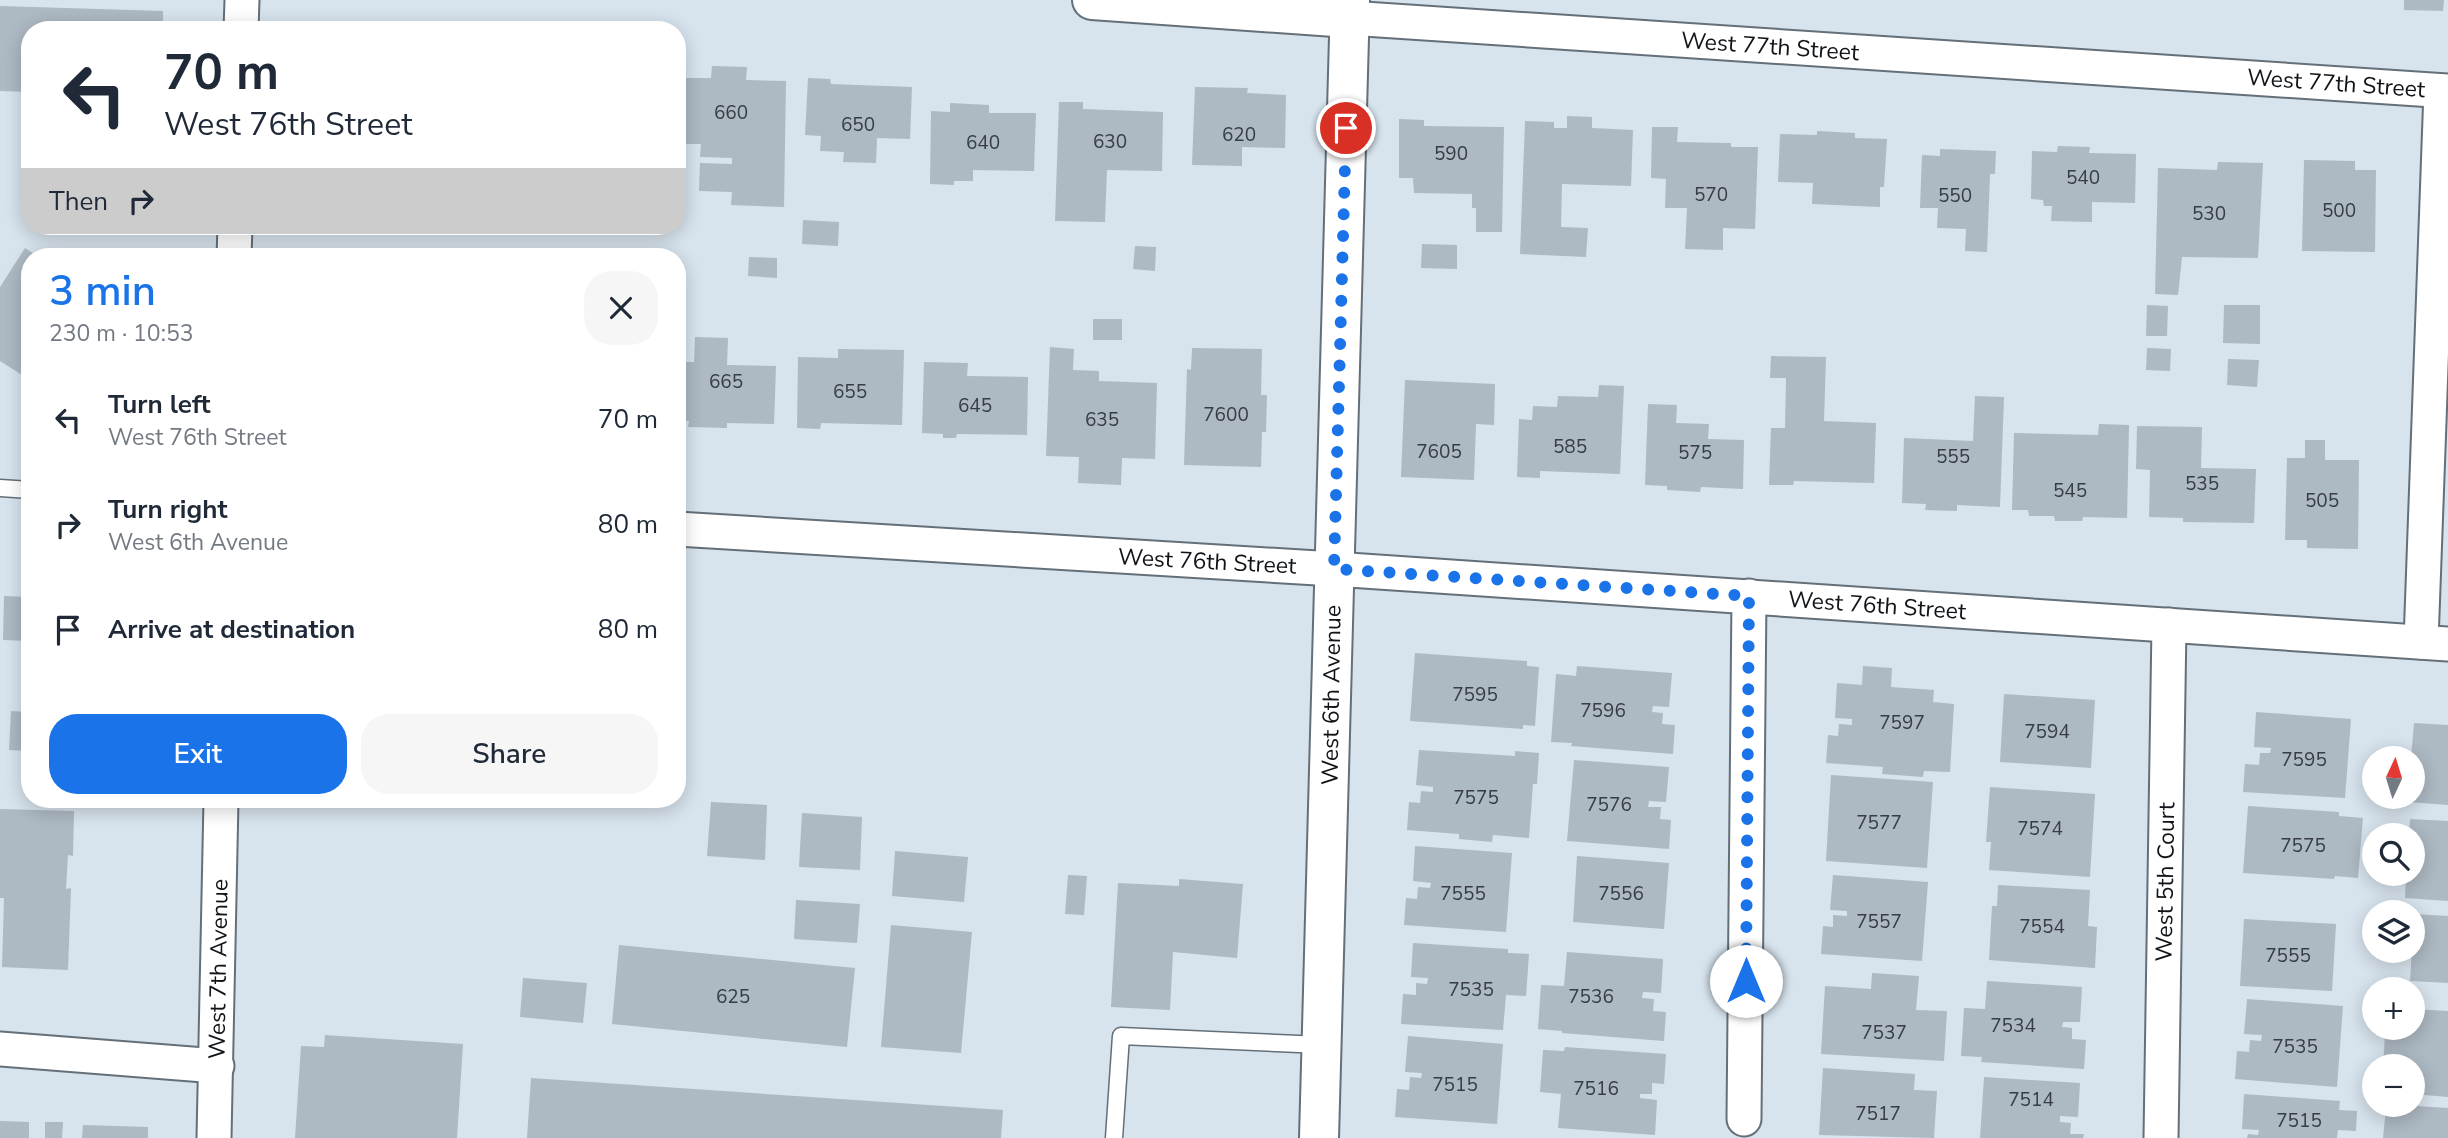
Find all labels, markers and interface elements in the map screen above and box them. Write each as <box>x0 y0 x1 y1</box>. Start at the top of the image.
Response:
street label: West 77th Street <box>1680 25 1861 68</box>
text: 70 m <box>164 39 279 106</box>
icon: left <box>49 49 140 140</box>
street label: West 77th Street <box>2246 62 2427 105</box>
pin <box>1316 98 1376 158</box>
house number: 660 <box>714 100 748 126</box>
text: West 76th Street <box>164 103 412 146</box>
icon: arrive <box>1327 109 1365 147</box>
house number: 650 <box>841 112 875 138</box>
house number: 620 <box>1222 122 1256 148</box>
house number: 630 <box>1093 129 1127 155</box>
house number: 640 <box>966 130 1000 156</box>
house number: 590 <box>1434 141 1468 167</box>
house number: 540 <box>2066 165 2100 191</box>
icon: right <box>122 182 160 220</box>
house number: 570 <box>1694 182 1728 208</box>
house number: 550 <box>1938 183 1972 209</box>
text: Then <box>49 184 108 219</box>
house number: 500 <box>2322 198 2356 224</box>
house number: 530 <box>2192 201 2226 227</box>
text: 3 min <box>49 263 156 320</box>
button: close <box>584 271 658 345</box>
text: 230 m · 10:53 <box>49 318 194 349</box>
house number: 665 <box>709 369 743 395</box>
house number: 655 <box>833 379 867 405</box>
text: Turn left <box>108 387 211 422</box>
house number: 645 <box>958 393 992 419</box>
icon: left <box>49 401 87 439</box>
text: 70 m <box>598 402 658 437</box>
house number: 7600 <box>1203 402 1249 428</box>
house number: 635 <box>1085 407 1119 433</box>
text: West 76th Street <box>108 422 287 453</box>
house number: 585 <box>1553 434 1587 460</box>
house number: 7605 <box>1416 439 1462 465</box>
house number: 575 <box>1678 440 1712 466</box>
house number: 555 <box>1936 444 1970 470</box>
house number: 535 <box>2185 471 2219 497</box>
house number: 545 <box>2053 478 2087 504</box>
house number: 505 <box>2305 488 2339 514</box>
text: Turn right <box>108 492 227 527</box>
icon: right <box>49 506 87 544</box>
text: 80 m <box>598 507 658 542</box>
text: West 6th Avenue <box>108 527 288 558</box>
street label: West 76th Street <box>1117 541 1298 582</box>
street label: West 76th Street <box>1787 584 1968 627</box>
street label: West 6th Avenue <box>1314 605 1349 785</box>
icon: arrive <box>49 611 87 649</box>
text: Arrive at destination <box>108 612 355 647</box>
text: 80 m <box>598 612 658 647</box>
house number: 7595 <box>1452 682 1498 708</box>
house number: 7596 <box>1580 698 1626 724</box>
house number: 7597 <box>1879 710 1925 736</box>
button: Exit <box>49 714 347 794</box>
button: Share <box>361 714 658 794</box>
house number: 7594 <box>2024 719 2070 745</box>
north arrow <box>2362 746 2426 808</box>
map controls <box>2362 746 2425 1117</box>
house number: 7595 <box>2281 747 2327 773</box>
house number: 7575 <box>1453 785 1499 811</box>
house number: 7576 <box>1586 792 1632 818</box>
street label: West 5th Court <box>2149 801 2182 962</box>
house number: 7577 <box>1856 810 1902 836</box>
house number: 7574 <box>2017 816 2063 842</box>
button: search <box>2362 823 2425 886</box>
house number: 7575 <box>2280 833 2326 859</box>
street label: West 7th Avenue <box>201 879 236 1059</box>
house number: 7555 <box>1440 881 1486 907</box>
house number: 7556 <box>1598 881 1644 907</box>
button: layers <box>2362 900 2425 963</box>
house number: 7557 <box>1856 909 1902 935</box>
house number: 7554 <box>2019 914 2065 940</box>
house number: 7555 <box>2265 943 2311 969</box>
position arrow <box>1709 944 1783 1018</box>
house number: 7535 <box>1448 977 1494 1003</box>
button: + <box>2362 977 2425 1040</box>
house number: 625 <box>716 984 750 1010</box>
house number: 7536 <box>1568 984 1614 1010</box>
house number: 7534 <box>1990 1013 2036 1039</box>
house number: 7537 <box>1861 1020 1907 1046</box>
house number: 7535 <box>2272 1034 2318 1060</box>
button: − <box>2362 1054 2425 1117</box>
house number: 7515 <box>1432 1072 1478 1098</box>
house number: 7516 <box>1573 1076 1619 1102</box>
house number: 7514 <box>2008 1087 2054 1113</box>
house number: 7517 <box>1855 1101 1901 1127</box>
house number: 7515 <box>2276 1108 2322 1134</box>

